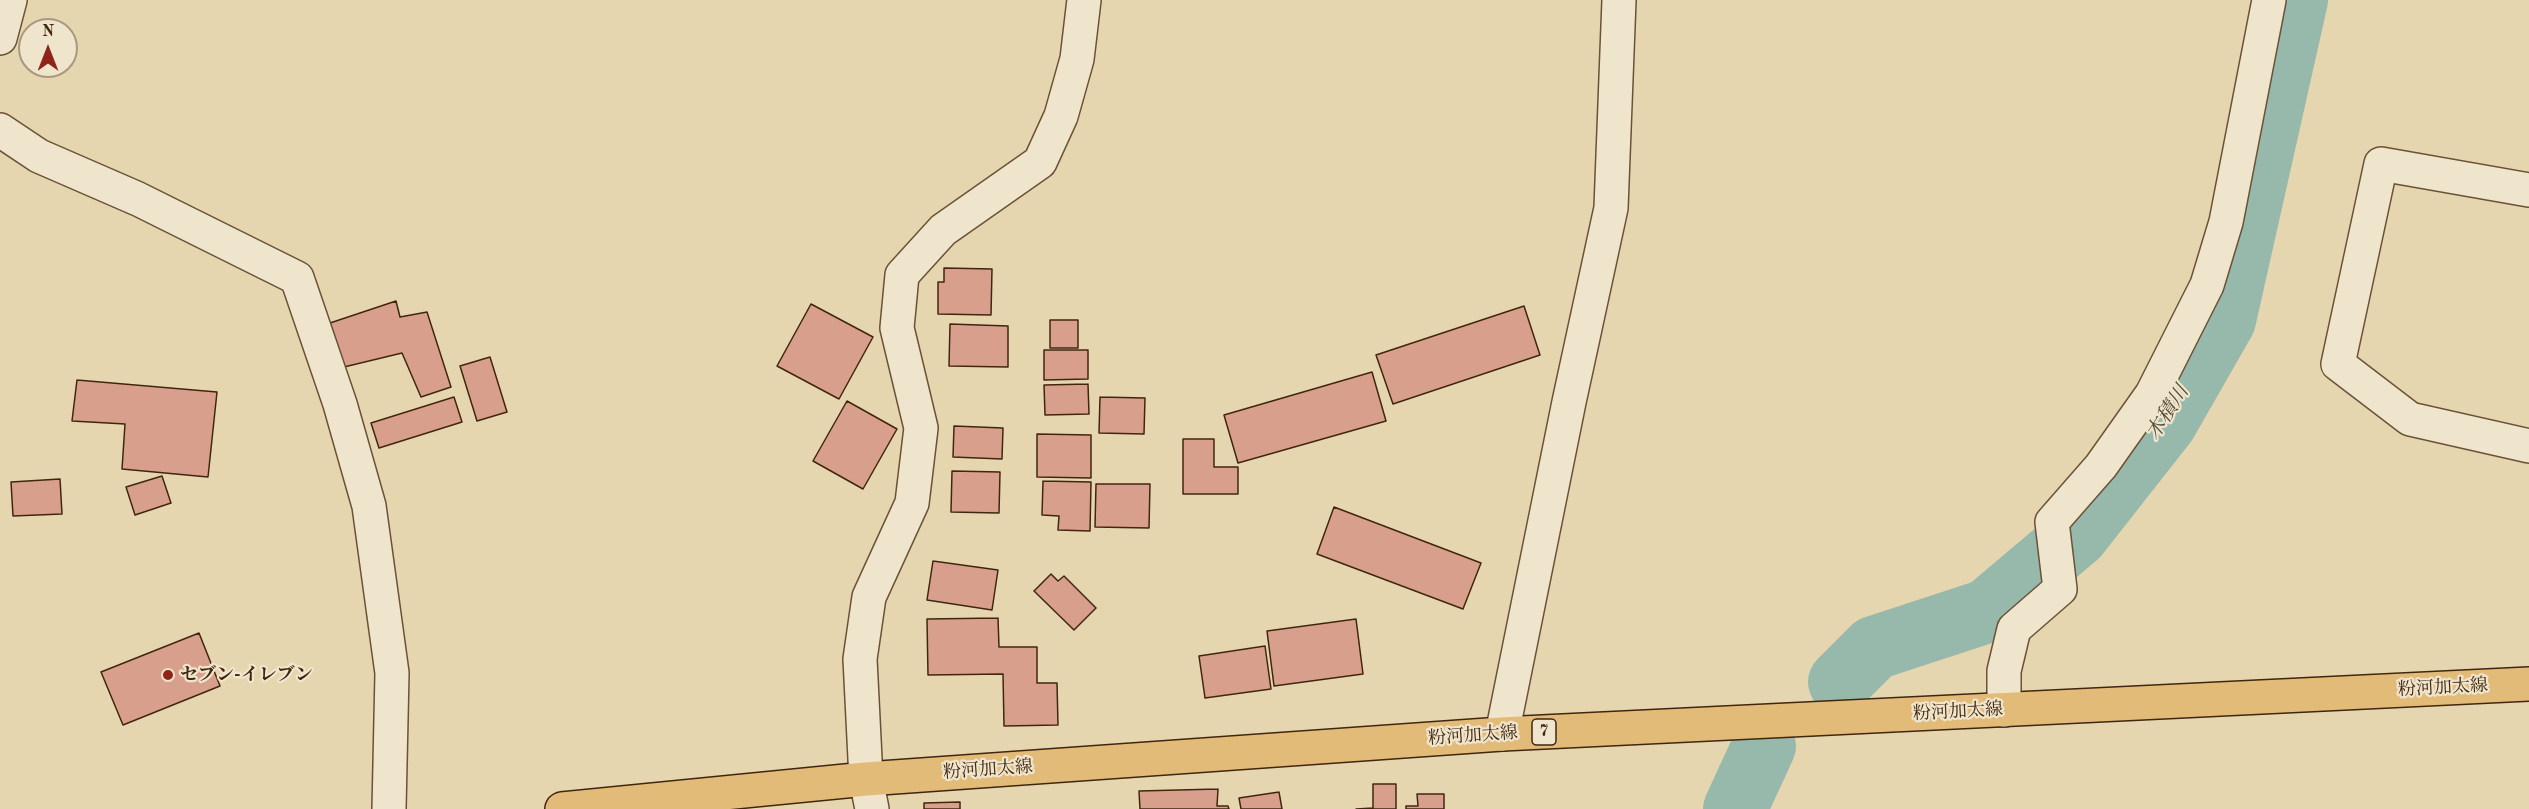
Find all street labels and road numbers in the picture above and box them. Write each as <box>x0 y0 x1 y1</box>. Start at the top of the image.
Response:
street label: 粉河加太線 <box>2397 675 2489 701</box>
street label: 粉河加太線 <box>1912 699 2004 725</box>
road number: 7 <box>1532 719 1556 745</box>
street label: 粉河加太線 <box>1427 722 1519 750</box>
street label: 粉河加太線 <box>942 756 1034 784</box>

